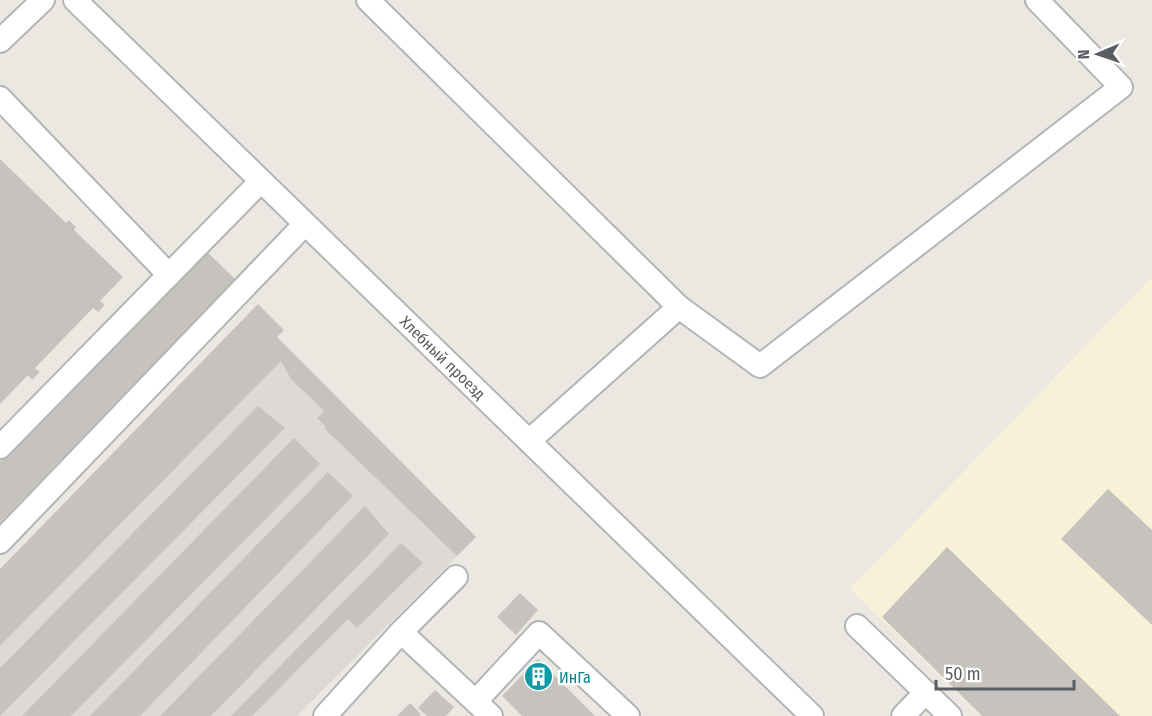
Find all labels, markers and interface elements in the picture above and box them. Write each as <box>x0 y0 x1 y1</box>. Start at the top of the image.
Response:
north arrow <box>1068 24 1128 84</box>
text: N <box>1074 49 1093 60</box>
street label: Хлебный проезд <box>396 312 489 404</box>
scale bar <box>936 653 1074 691</box>
building icon: ИнГа <box>522 661 554 693</box>
text: 50 m <box>945 663 981 685</box>
place label: ИнГа <box>559 668 591 687</box>

